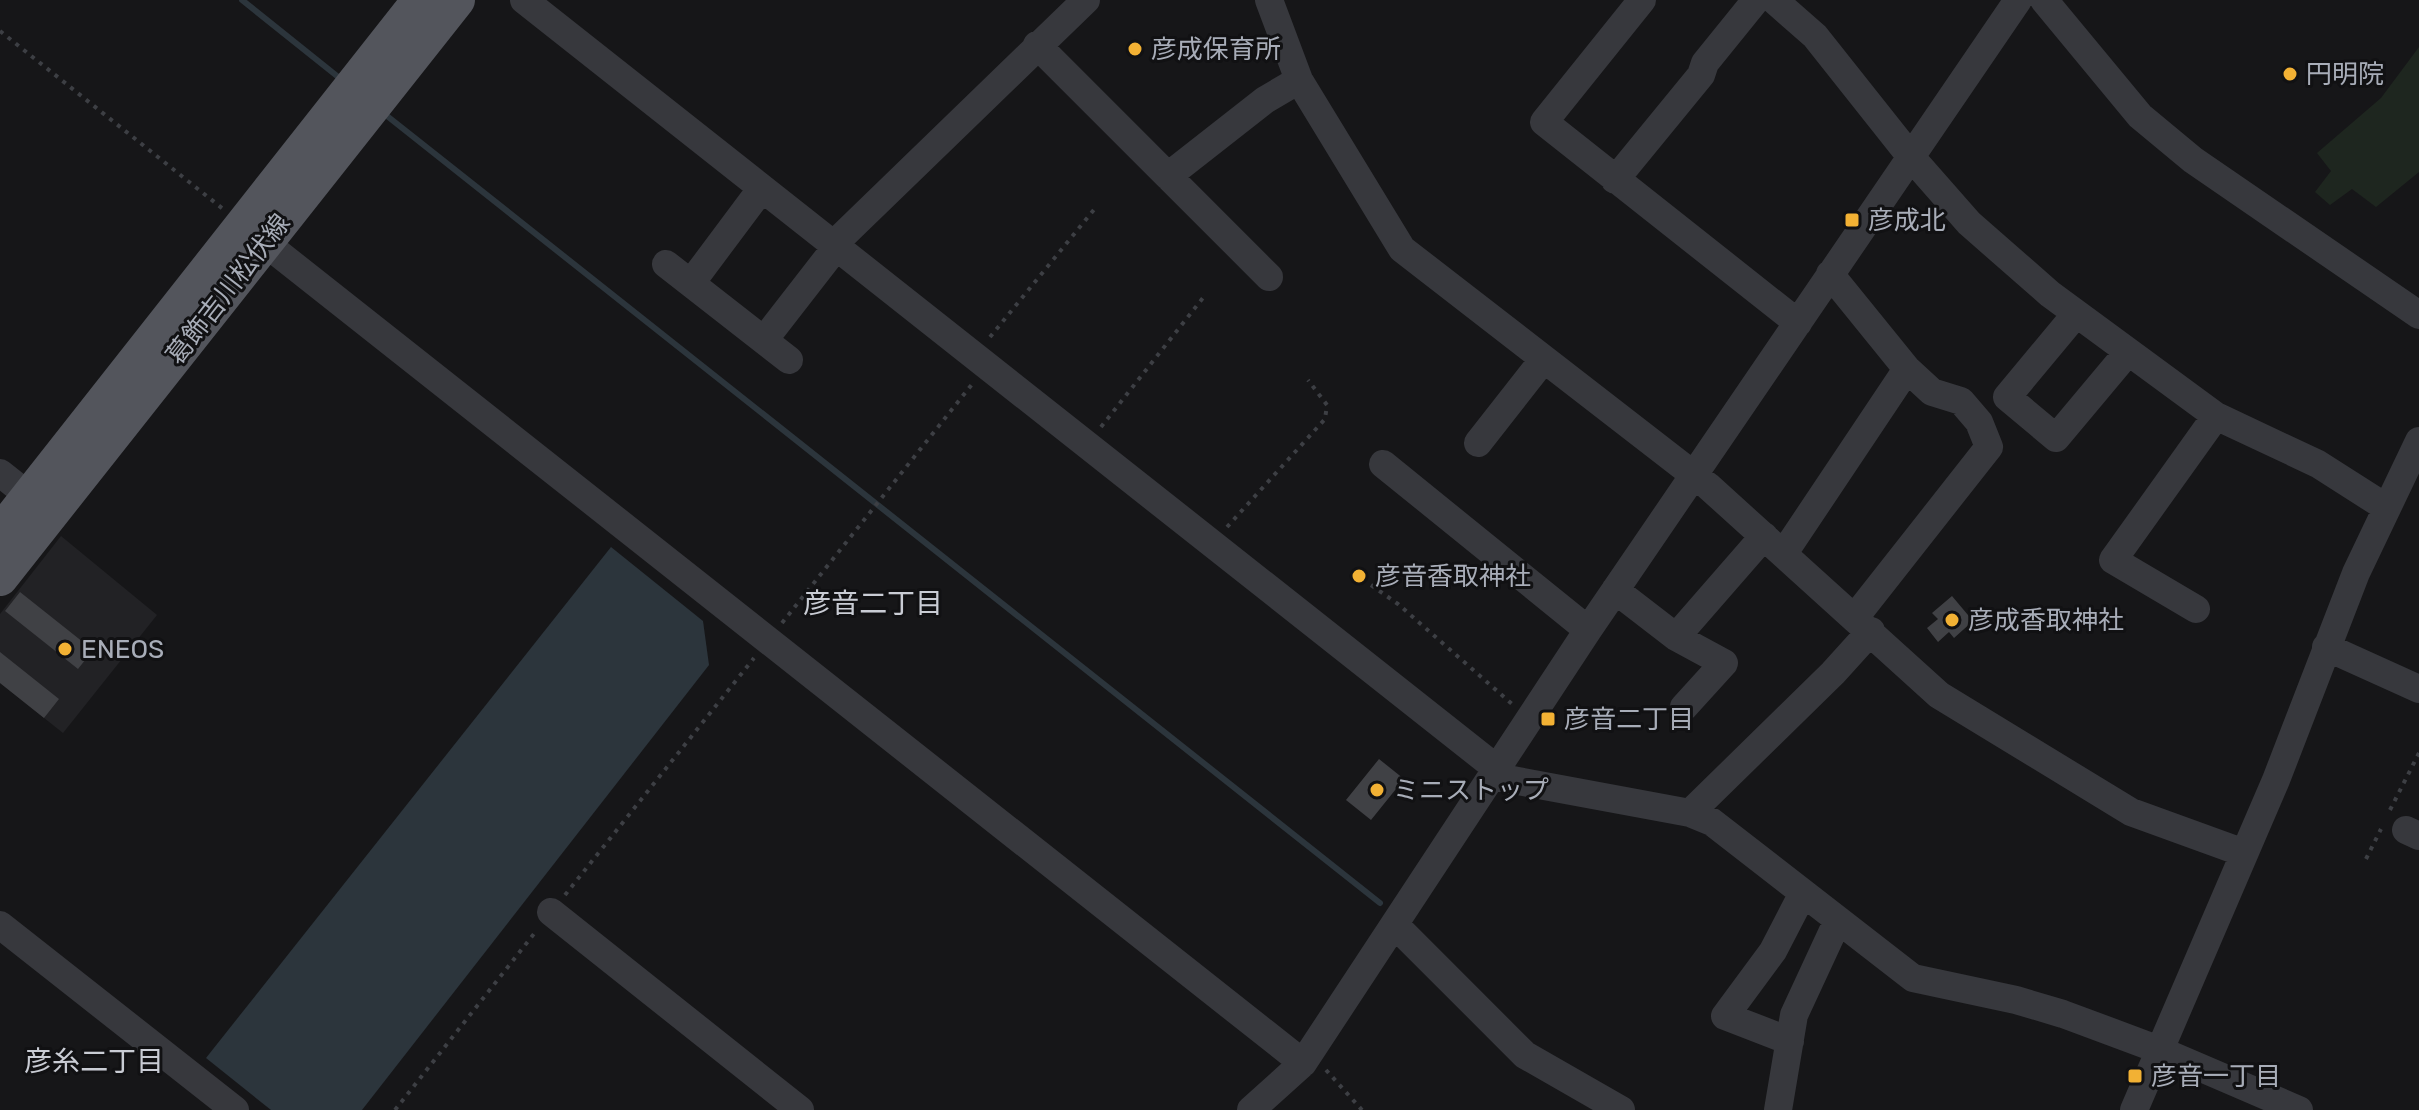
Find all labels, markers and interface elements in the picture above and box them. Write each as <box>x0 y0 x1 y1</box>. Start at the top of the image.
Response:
place label: 彦成保育所 <box>1151 34 1281 65</box>
marker: 彦成保育所 <box>1126 40 1144 58</box>
place label: 円明院 <box>2306 59 2384 90</box>
marker: 円明院 <box>2281 65 2299 83</box>
place label: 彦成北 <box>1868 205 1946 236</box>
street label: 葛飾吉川松伏線 <box>160 208 297 371</box>
marker: 彦成北 <box>1843 211 1861 229</box>
place label: 彦音香取神社 <box>1375 561 1531 592</box>
marker: 彦音香取神社 <box>1350 567 1368 585</box>
district label: 彦音二丁目 <box>803 587 943 620</box>
place label: 彦成香取神社 <box>1968 605 2124 636</box>
marker: 彦成香取神社 <box>1943 611 1961 629</box>
place label: ENEOS <box>81 634 164 665</box>
marker: ENEOS <box>56 640 74 658</box>
place label: 彦音二丁目 <box>1564 704 1694 735</box>
marker: 彦音二丁目 <box>1539 710 1557 728</box>
place label: ミニストップ <box>1393 775 1549 806</box>
marker: ミニストップ <box>1368 781 1386 799</box>
district label: 彦糸二丁目 <box>24 1045 164 1078</box>
place label: 彦音一丁目 <box>2151 1061 2281 1092</box>
marker: 彦音一丁目 <box>2126 1067 2144 1085</box>

